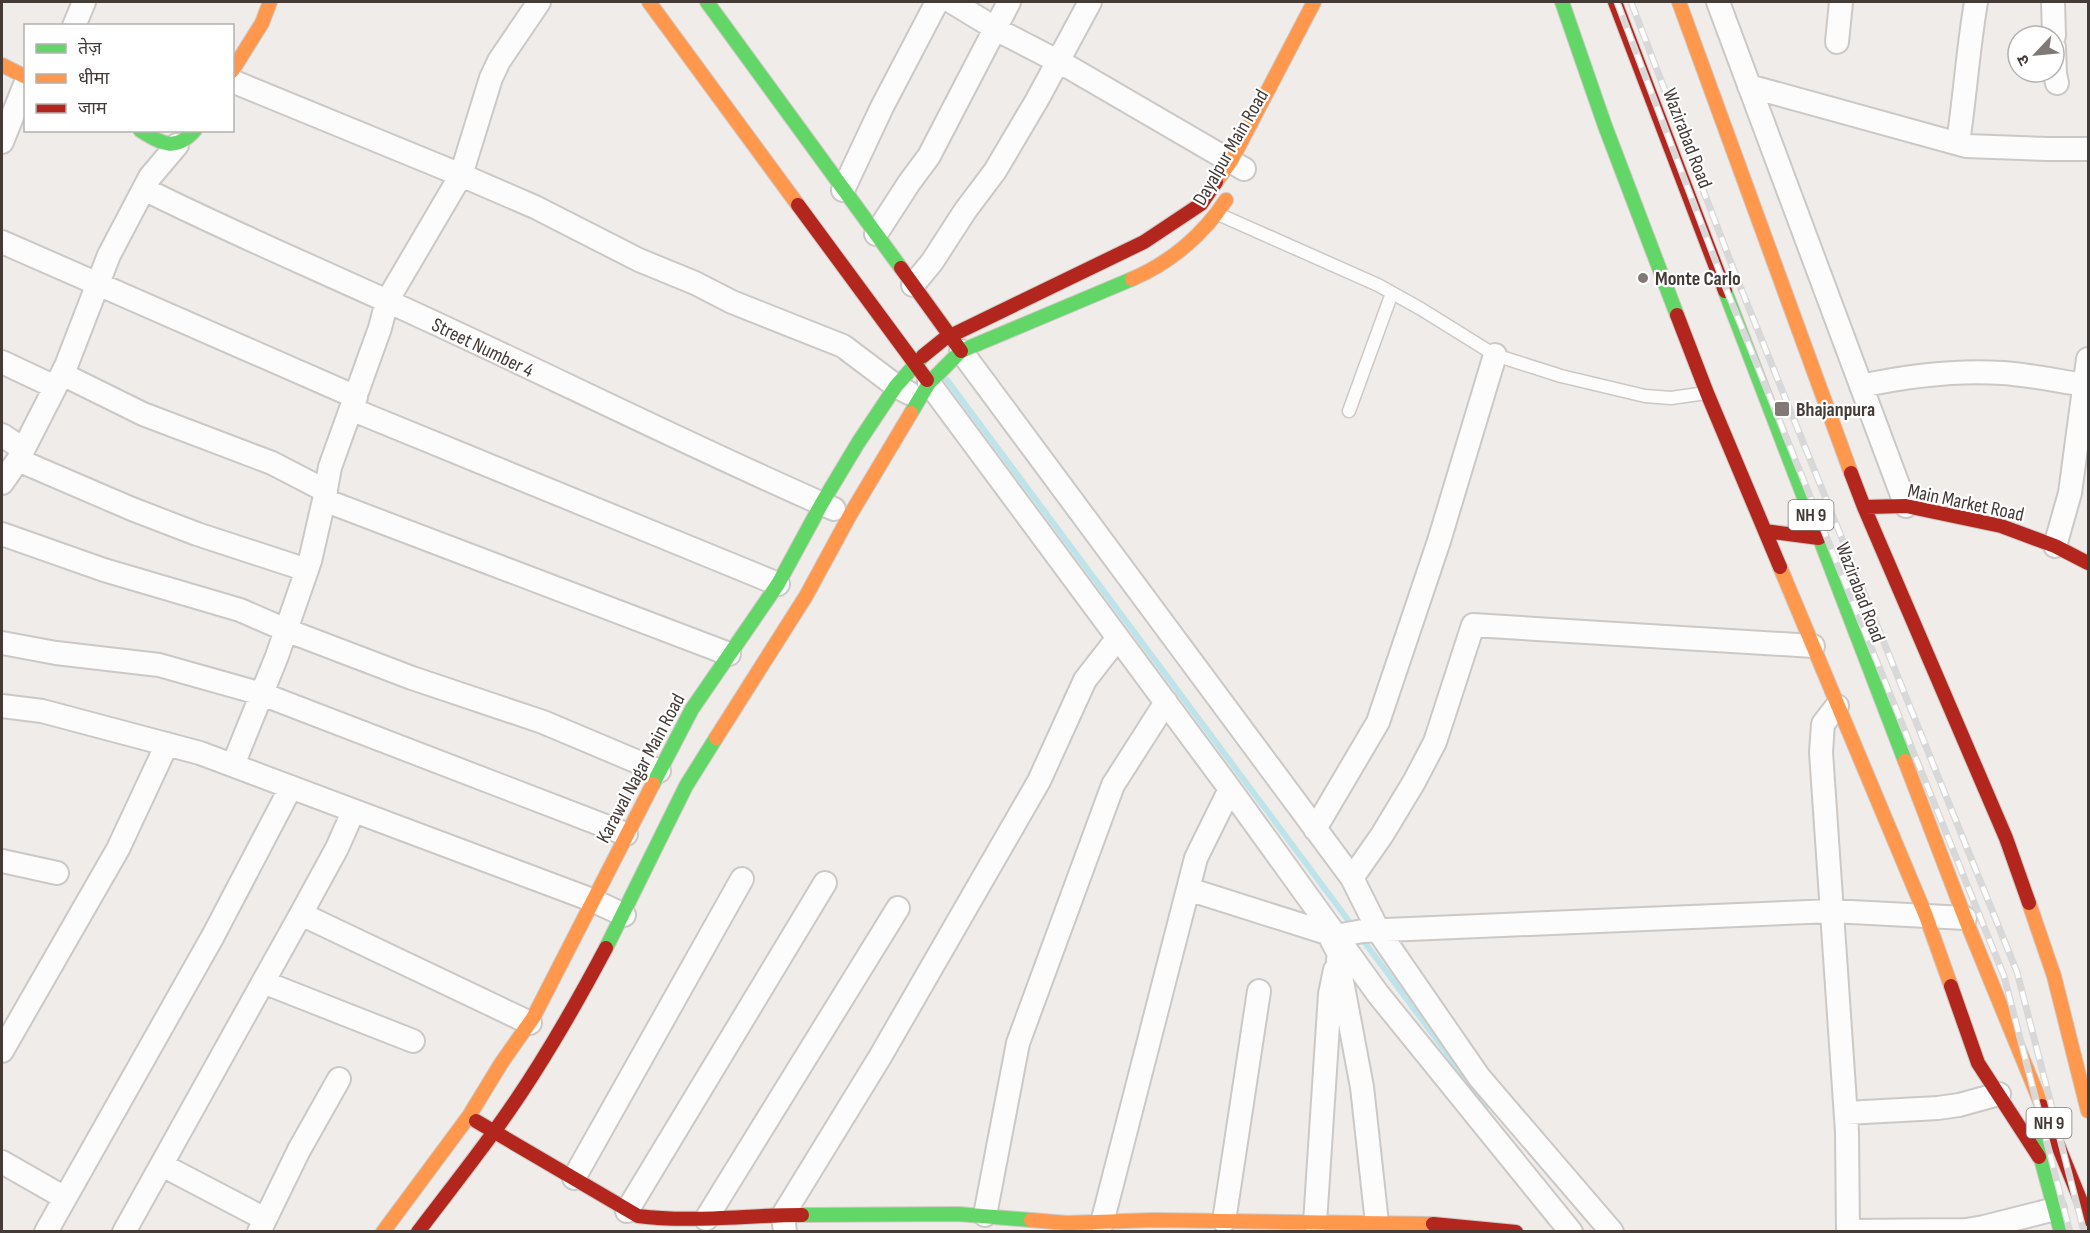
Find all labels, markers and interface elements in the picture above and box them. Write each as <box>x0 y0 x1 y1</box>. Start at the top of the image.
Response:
legend <box>24 24 234 132</box>
north arrow <box>2006 24 2066 84</box>
text: तेज़ <box>78 37 102 59</box>
text: उ <box>2013 51 2034 68</box>
text: धीमा <box>78 68 109 89</box>
street label: Dayalpur Main Road <box>1188 85 1274 210</box>
street label: Wazirabad Road <box>1657 85 1717 192</box>
text: जाम <box>78 98 108 119</box>
place label: Monte Carlo <box>1655 267 1741 291</box>
marker: Monte Carlo <box>1636 271 1650 285</box>
street label: Street Number 4 <box>428 313 537 383</box>
place label: Bhajanpura <box>1796 398 1875 422</box>
marker: Bhajanpura <box>1773 400 1791 418</box>
street label: Main Market Road <box>1905 479 2026 527</box>
road number: NH 9 <box>1788 500 1834 530</box>
street label: Wazirabad Road <box>1830 539 1890 646</box>
street label: Karawal Nagar Main Road <box>591 690 690 847</box>
road number: NH 9 <box>2026 1108 2072 1138</box>

